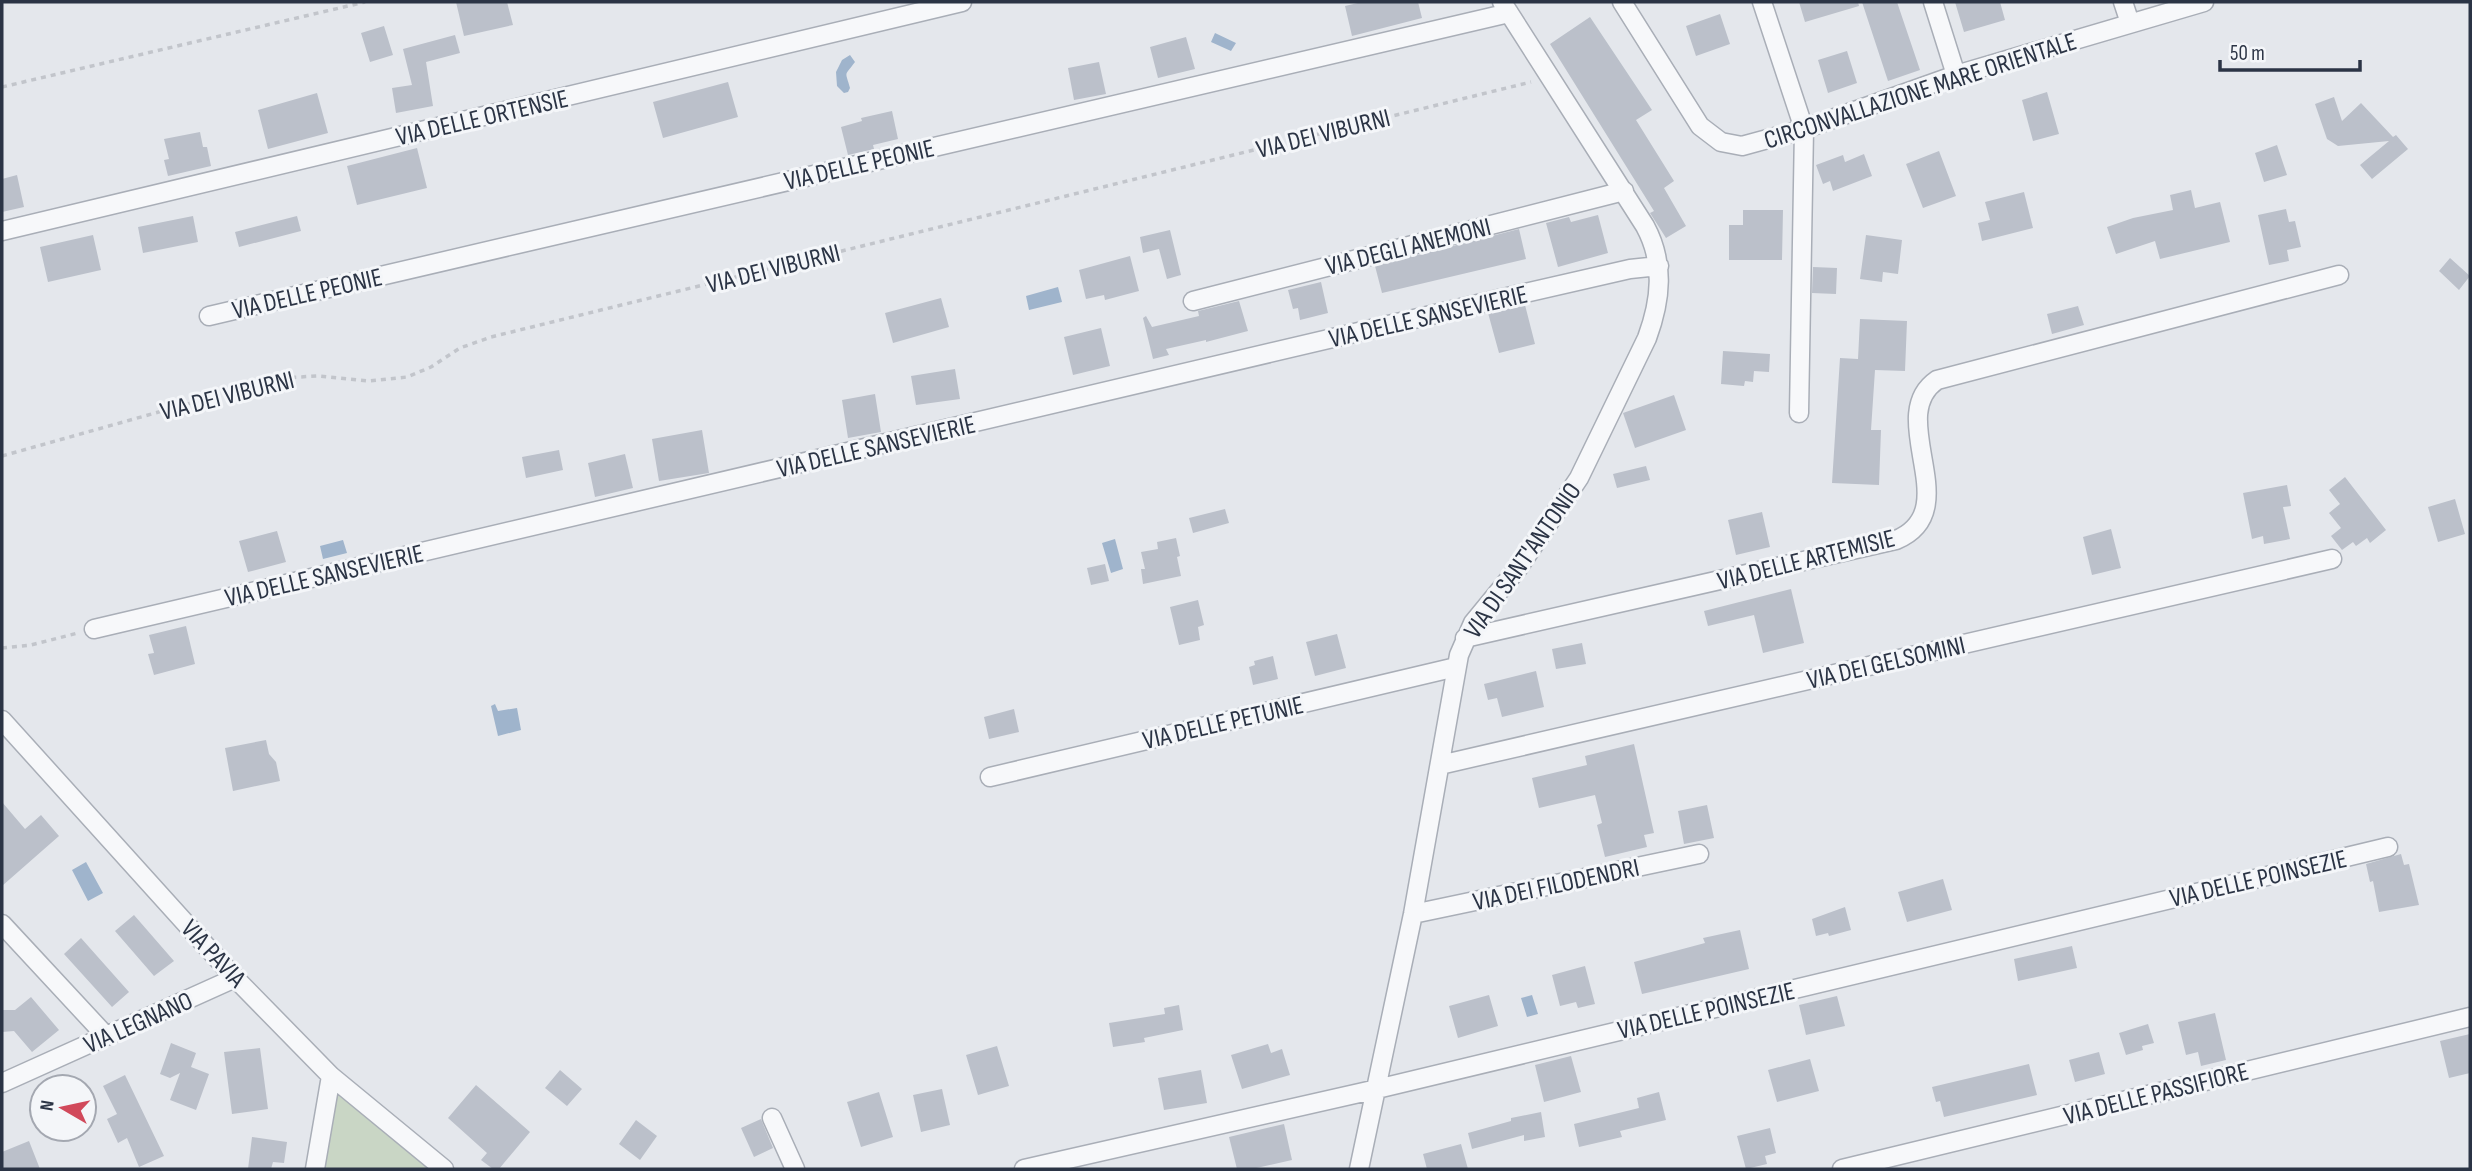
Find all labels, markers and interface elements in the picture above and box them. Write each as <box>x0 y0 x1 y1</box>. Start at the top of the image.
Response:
street label: CIRCONVALLAZIONE MARE ORIENTALE <box>1760 26 2081 157</box>
scale bar <box>2220 28 2360 72</box>
text: 50 m <box>2230 41 2265 66</box>
street label: VIA DELLE ORTENSIE <box>393 84 572 153</box>
street label: VIA DEI VIBURNI <box>1253 103 1394 166</box>
street label: VIA DELLE PEONIE <box>781 133 937 198</box>
street label: VIA DEGLI ANEMONI <box>1322 212 1494 283</box>
street label: VIA DEI VIBURNI <box>703 238 844 301</box>
street label: VIA DELLE PEONIE <box>229 262 385 327</box>
street label: VIA DELLE SANSEVIERIE <box>1326 280 1531 355</box>
street label: VIA DEI VIBURNI <box>157 365 298 428</box>
street label: VIA DELLE SANSEVIERIE <box>774 410 979 485</box>
street label: VIA DI SANT'ANTONIO <box>1458 477 1588 645</box>
street label: VIA DELLE ARTEMISIE <box>1714 523 1898 597</box>
street label: VIA DELLE SANSEVIERIE <box>222 539 427 614</box>
street label: VIA DEI GELSOMINI <box>1804 630 1969 697</box>
street label: VIA DELLE PETUNIE <box>1140 690 1307 757</box>
street label: VIA DELLE POINSEZIE <box>2167 844 2350 915</box>
street label: VIA DEI FILODENDRI <box>1470 853 1642 918</box>
street label: VIA PAVIA <box>174 914 252 995</box>
street label: VIA DELLE POINSEZIE <box>1615 976 1798 1047</box>
street label: VIA LEGNANO <box>79 986 198 1061</box>
street label: VIA DELLE PASSIFIORE <box>2061 1057 2252 1132</box>
north arrow <box>28 1073 98 1143</box>
text: N <box>36 1099 60 1112</box>

